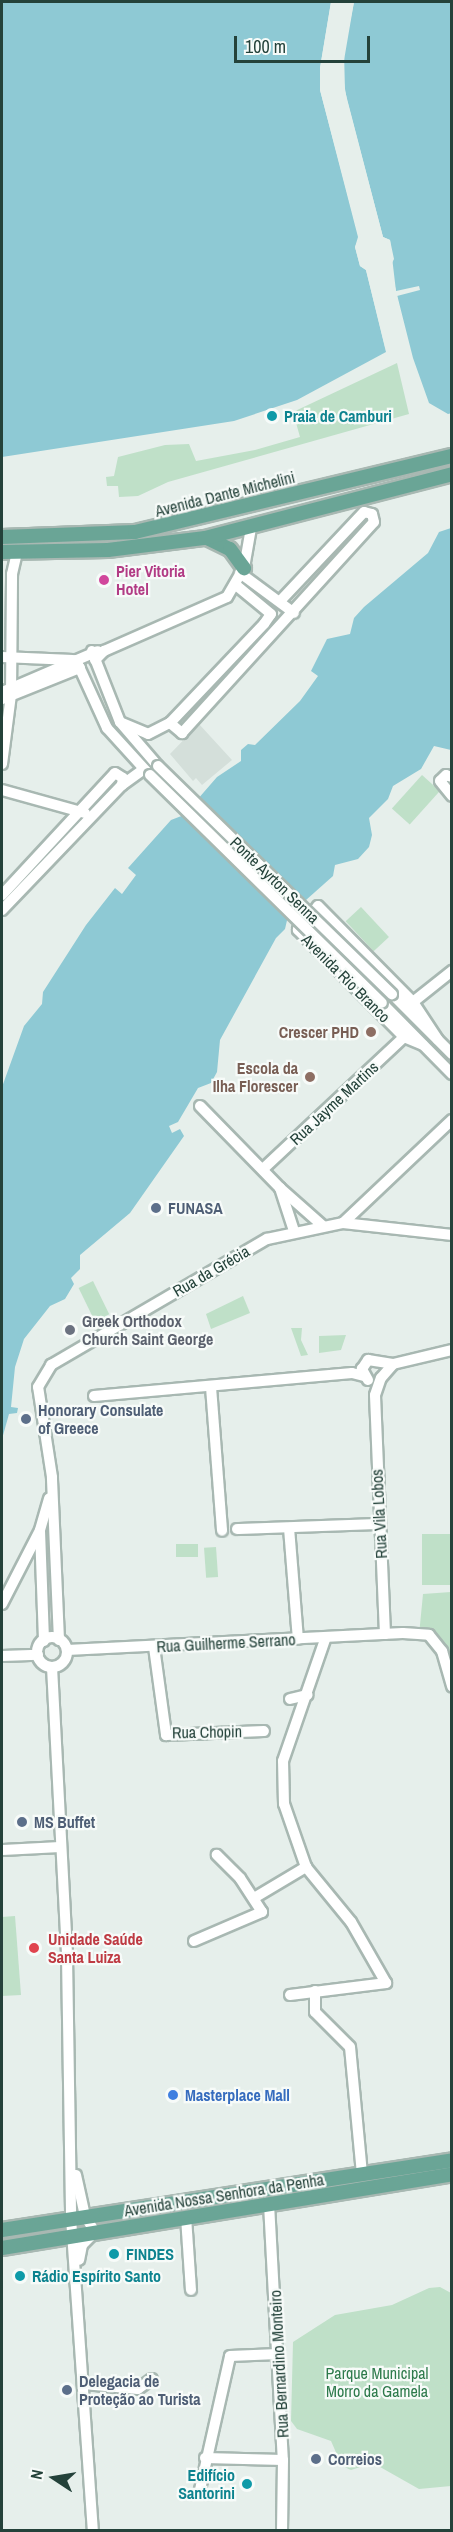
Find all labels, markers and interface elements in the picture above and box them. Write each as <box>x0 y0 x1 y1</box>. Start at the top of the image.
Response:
scale bar <box>237 24 374 62</box>
text: 100 m <box>245 34 286 59</box>
place label: Praia de Camburi <box>284 406 392 426</box>
marker: Praia de Camburi <box>265 409 279 423</box>
street label: Avenida Dante Michelini <box>153 467 297 521</box>
place label: Pier Vitoria Hotel <box>116 561 185 599</box>
marker: Pier Vitoria Hotel <box>97 573 111 587</box>
street label: Ponte Ayrton Senna <box>226 832 324 928</box>
street label: Avenida Rio Branco <box>298 930 394 1026</box>
place label: Crescer PHD <box>279 1022 359 1042</box>
marker: Crescer PHD <box>364 1025 378 1039</box>
street label: Rua Jayme Martins <box>286 1057 382 1149</box>
place label: Escola da Ilha Florescer <box>213 1058 298 1096</box>
marker: Escola da Ilha Florescer <box>303 1070 317 1084</box>
place label: FUNASA <box>168 1198 223 1218</box>
marker: FUNASA <box>149 1201 163 1215</box>
street label: Rua da Grécia <box>169 1241 253 1301</box>
place label: Greek Orthodox Church Saint George <box>82 1311 213 1349</box>
marker: Greek Orthodox Church Saint George <box>63 1323 77 1337</box>
place label: Honorary Consulate of Greece <box>38 1400 163 1438</box>
marker: Honorary Consulate of Greece <box>19 1412 33 1426</box>
street label: Rua Vila Lobos <box>367 1469 391 1559</box>
street label: Rua Guilherme Serrano <box>156 1630 296 1656</box>
street label: Rua Chopin <box>172 1722 242 1742</box>
place label: MS Buffet <box>34 1812 95 1832</box>
marker: MS Buffet <box>15 1815 29 1829</box>
place label: Unidade Saúde Santa Luiza <box>48 1929 143 1967</box>
marker: Unidade Saúde Santa Luiza <box>25 1939 43 1957</box>
place label: Masterplace Mall <box>185 2085 290 2105</box>
marker: Masterplace Mall <box>166 2088 180 2102</box>
street label: Avenida Nossa Senhora da Penha <box>123 2170 325 2220</box>
place label: FINDES <box>126 2244 174 2264</box>
marker: FINDES <box>107 2247 121 2261</box>
place label: Rádio Espírito Santo <box>32 2266 161 2286</box>
marker: Rádio Espírito Santo <box>13 2269 27 2283</box>
street label: Rua Bernardino Monteiro <box>266 2290 292 2438</box>
park label: Parque Municipal Morro da Gamela <box>326 2363 428 2401</box>
place label: Delegacia de Proteção ao Turista <box>79 2371 201 2409</box>
marker: Delegacia de Proteção ao Turista <box>60 2383 74 2397</box>
north arrow <box>24 2448 84 2508</box>
place label: Correios <box>328 2449 382 2469</box>
marker: Correios <box>309 2452 323 2466</box>
place label: Edifício Santorini <box>178 2465 235 2503</box>
text: N <box>25 2467 48 2481</box>
marker: Edifício Santorini <box>240 2477 254 2491</box>

